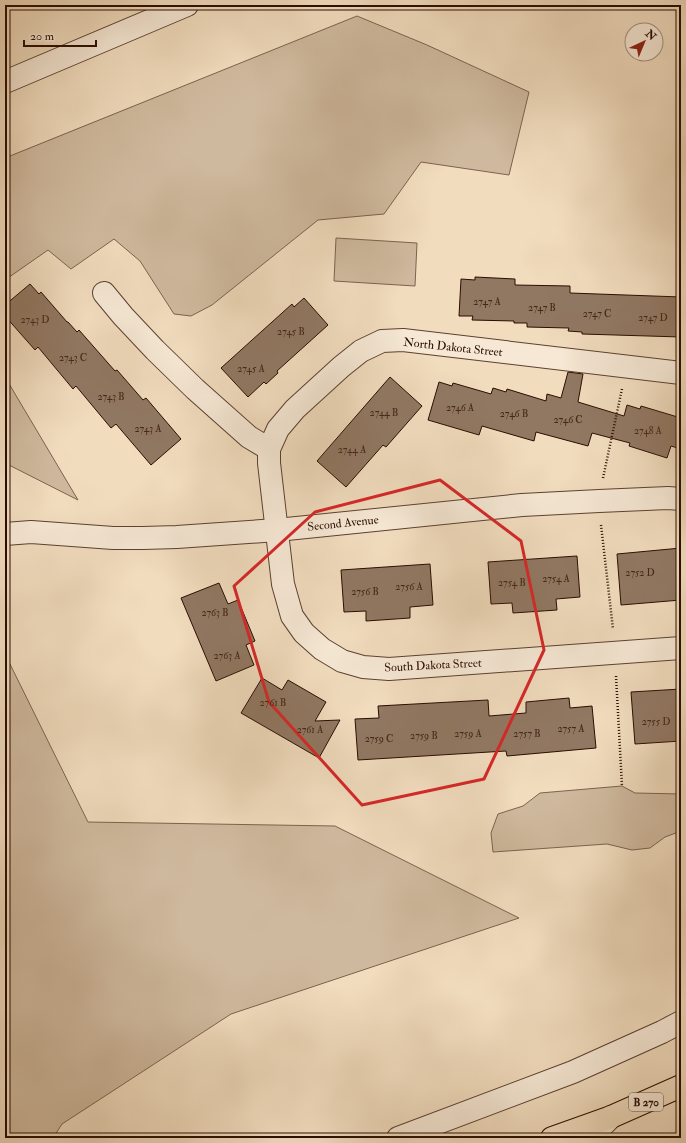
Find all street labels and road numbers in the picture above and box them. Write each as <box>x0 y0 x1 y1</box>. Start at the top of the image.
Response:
street label: North Dakota Street <box>403 335 503 360</box>
street label: Second Avenue <box>307 512 379 535</box>
street label: South Dakota Street <box>384 655 482 676</box>
road number: B 270 <box>629 1093 663 1111</box>

